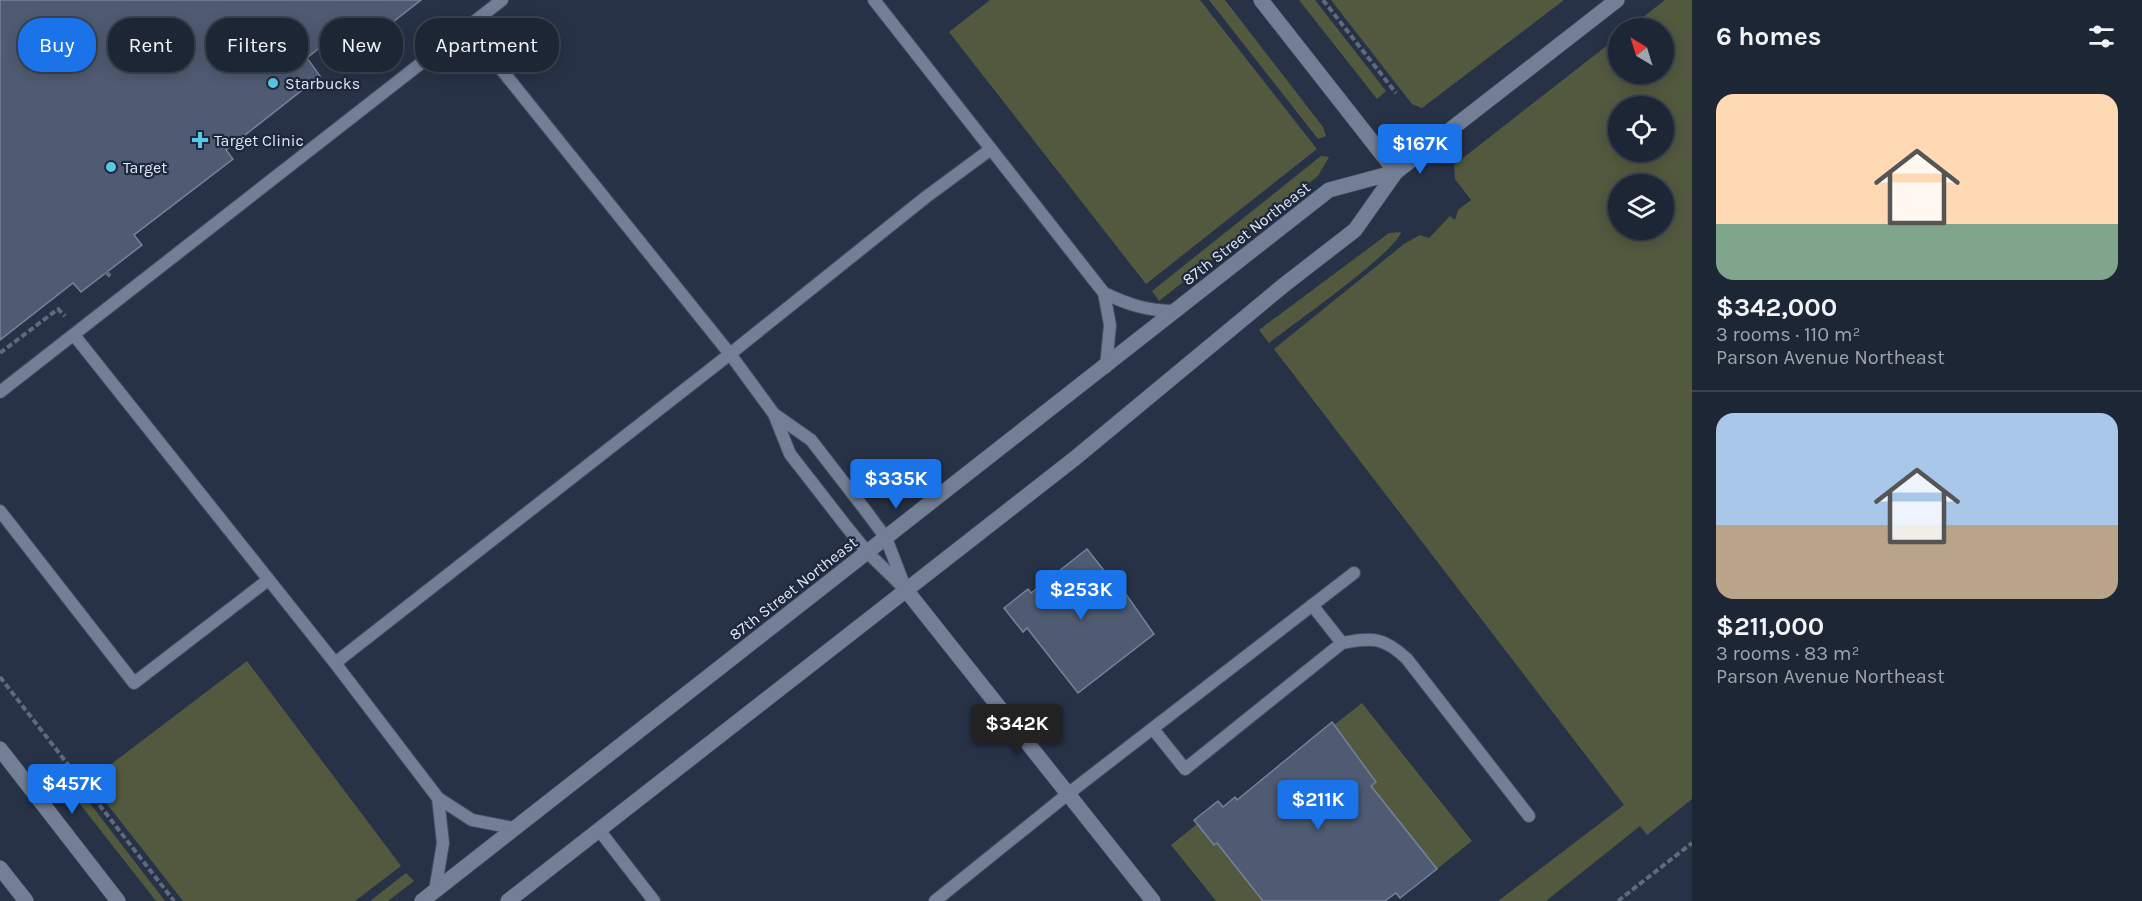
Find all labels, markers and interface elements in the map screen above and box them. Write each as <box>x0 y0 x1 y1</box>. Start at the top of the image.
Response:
chip: Buy <box>18 18 96 72</box>
chip: Rent <box>108 18 194 72</box>
chip: Filters <box>206 18 308 72</box>
chip: New <box>320 18 403 72</box>
chip: Apartment <box>415 18 559 72</box>
north arrow <box>1608 18 1674 84</box>
map controls <box>1608 18 1674 240</box>
icon: filters <box>2085 20 2118 53</box>
text: 6 homes <box>1716 21 1821 52</box>
place label: Starbucks <box>285 74 360 93</box>
marker: Starbucks <box>266 76 280 90</box>
button: locate <box>1608 96 1674 162</box>
pin: $167K <box>1378 124 1462 175</box>
marker: Target Clinic <box>191 131 209 149</box>
place label: Target Clinic <box>214 131 304 150</box>
text: $167K <box>1392 132 1448 155</box>
icon: home <box>1863 133 1971 241</box>
place label: Target <box>123 158 167 177</box>
marker: Target <box>104 160 118 174</box>
button: layers <box>1608 174 1674 240</box>
street label: 87th Street Northeast <box>1179 178 1314 289</box>
text: $342,000 <box>1716 292 1837 323</box>
text: 3 rooms · 110 m² <box>1716 323 1861 346</box>
text: Parson Avenue Northeast <box>1716 346 1945 369</box>
icon: home <box>1863 452 1971 560</box>
pin: $335K <box>854 459 938 510</box>
text: $335K <box>864 467 928 490</box>
street label: 87th Street Northeast <box>726 533 861 644</box>
pin: $253K <box>1039 570 1123 621</box>
text: $253K <box>1049 578 1113 601</box>
text: $211,000 <box>1716 611 1824 642</box>
text: 3 rooms · 83 m² <box>1716 642 1860 665</box>
text: Parson Avenue Northeast <box>1716 665 1945 688</box>
pin: $342K <box>975 704 1059 755</box>
text: $342K <box>985 712 1049 735</box>
pin: $457K <box>30 764 114 815</box>
text: $457K <box>42 772 102 795</box>
pin: $211K <box>1276 780 1360 831</box>
text: $211K <box>1291 788 1345 811</box>

